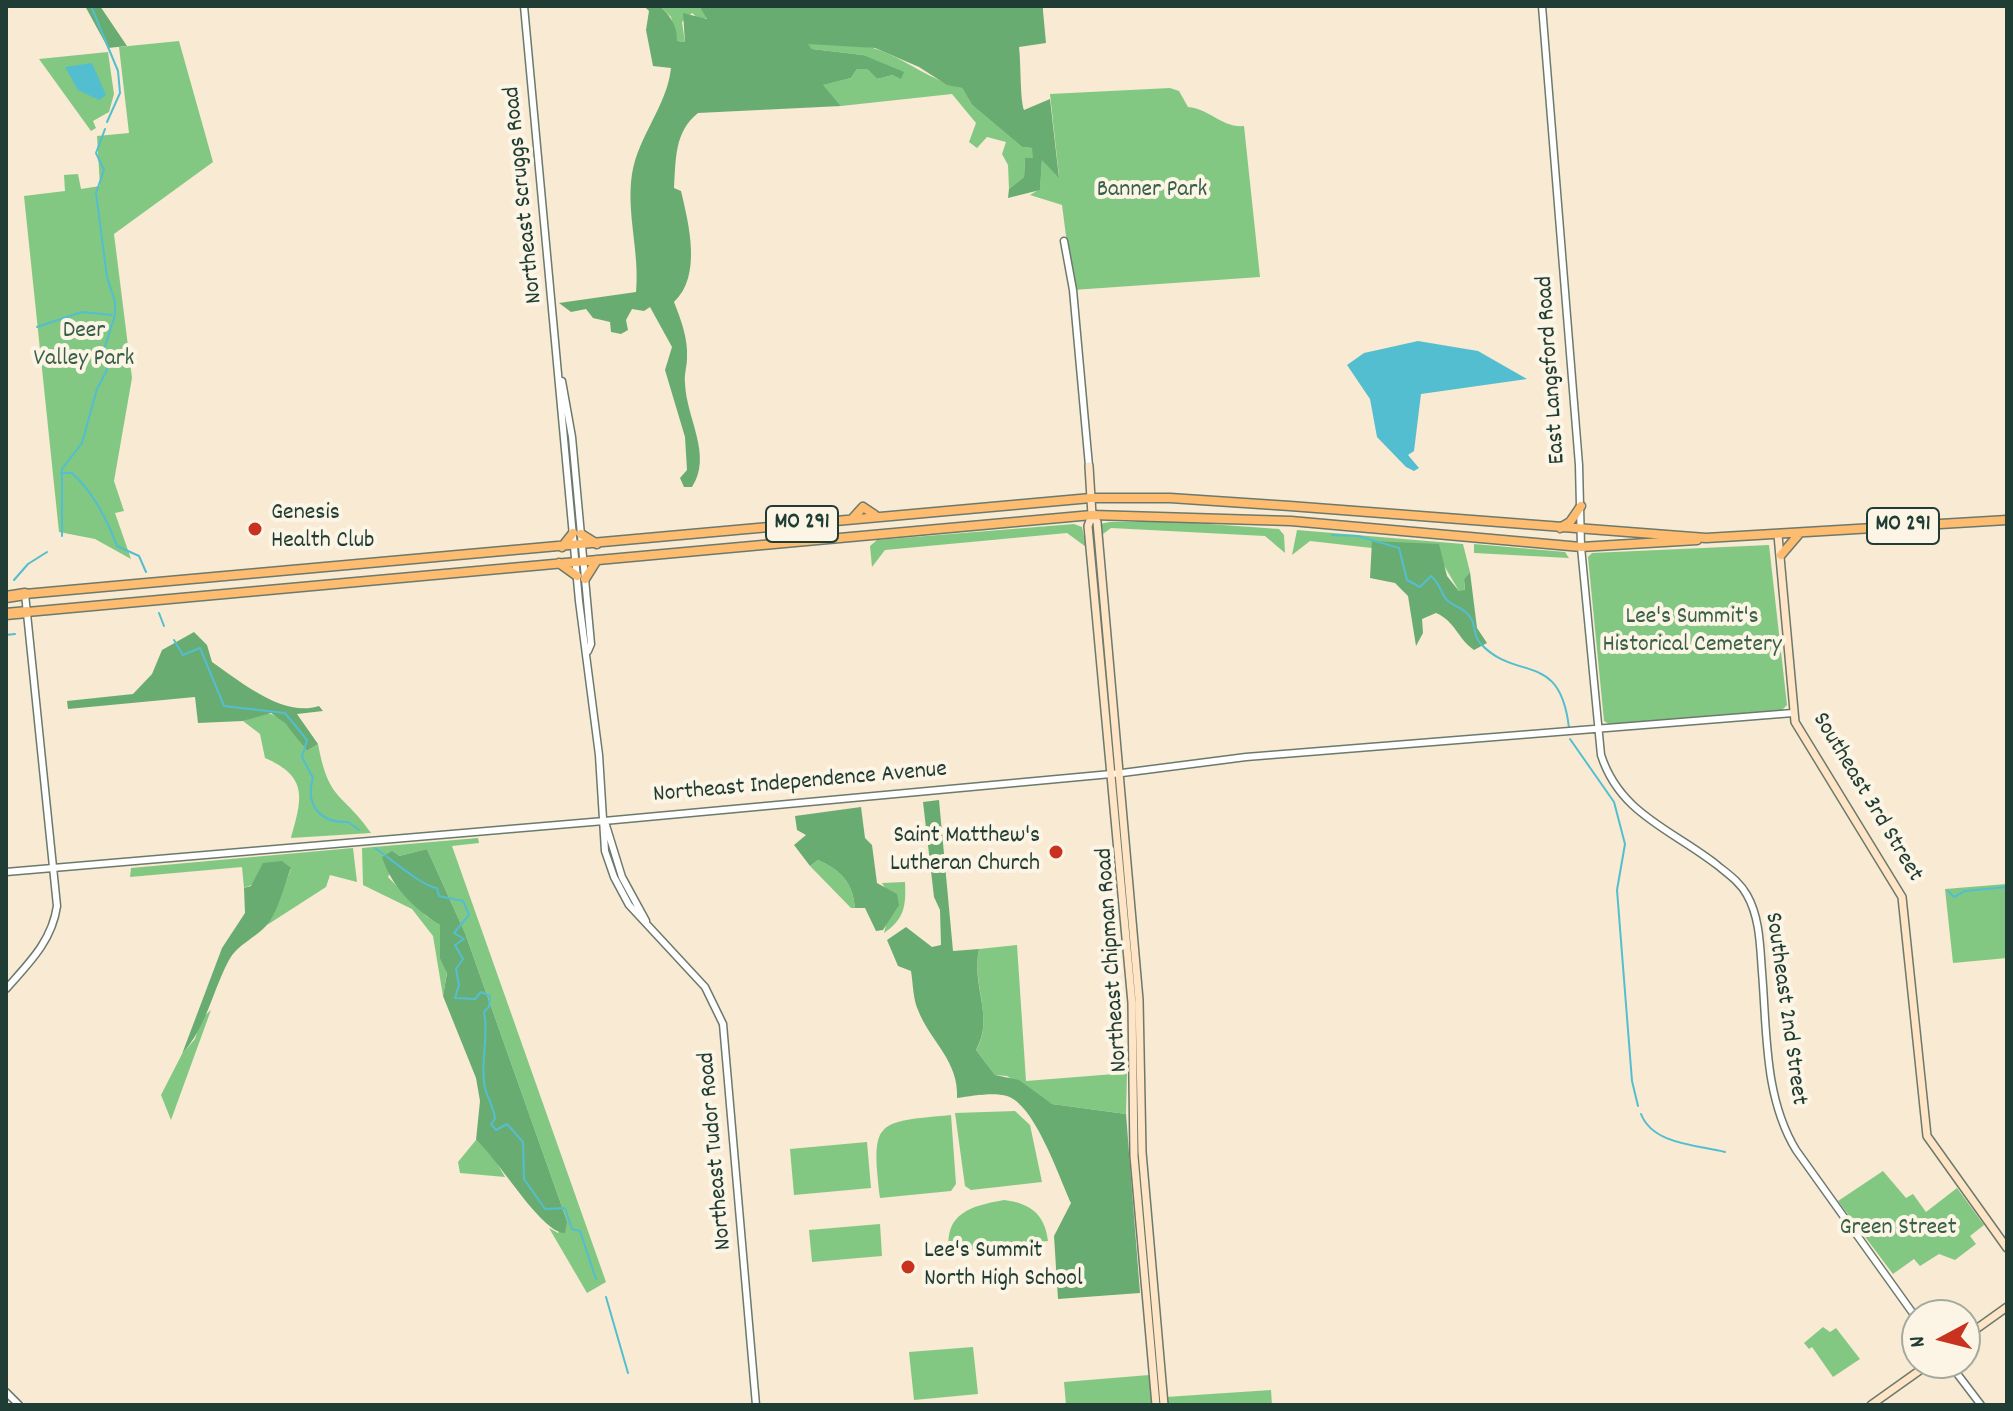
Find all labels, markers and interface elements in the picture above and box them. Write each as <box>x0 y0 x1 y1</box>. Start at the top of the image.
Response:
street label: Northeast Scruggs Road <box>499 85 551 305</box>
park label: Banner Park <box>1097 178 1207 206</box>
street label: East Langsford Road <box>1532 275 1574 465</box>
park label: Deer Valley Park <box>34 319 134 375</box>
place label: Genesis Health Club <box>271 501 374 557</box>
road number: MO 291 <box>766 506 838 542</box>
road number: MO 291 <box>1867 508 1939 544</box>
marker: Genesis Health Club <box>246 520 264 538</box>
park label: Lee's Summit's Historical Cemetery <box>1602 605 1782 661</box>
street label: Southeast 3rd Street <box>1804 708 1928 888</box>
street label: Northeast Independence Avenue <box>652 757 948 811</box>
place label: Saint Matthew's Lutheran Church <box>890 824 1040 880</box>
marker: Saint Matthew's Lutheran Church <box>1047 843 1065 861</box>
street label: Northeast Chipman Road <box>1092 847 1136 1073</box>
street label: Southeast 2nd Street <box>1756 911 1812 1107</box>
street label: Northeast Tudor Road <box>694 1051 740 1251</box>
park label: Green Street <box>1839 1216 1957 1244</box>
place label: Lee's Summit North High School <box>924 1239 1083 1295</box>
marker: Lee's Summit North High School <box>899 1258 917 1276</box>
north arrow <box>1901 1299 1981 1379</box>
text: N <box>1903 1334 1935 1349</box>

